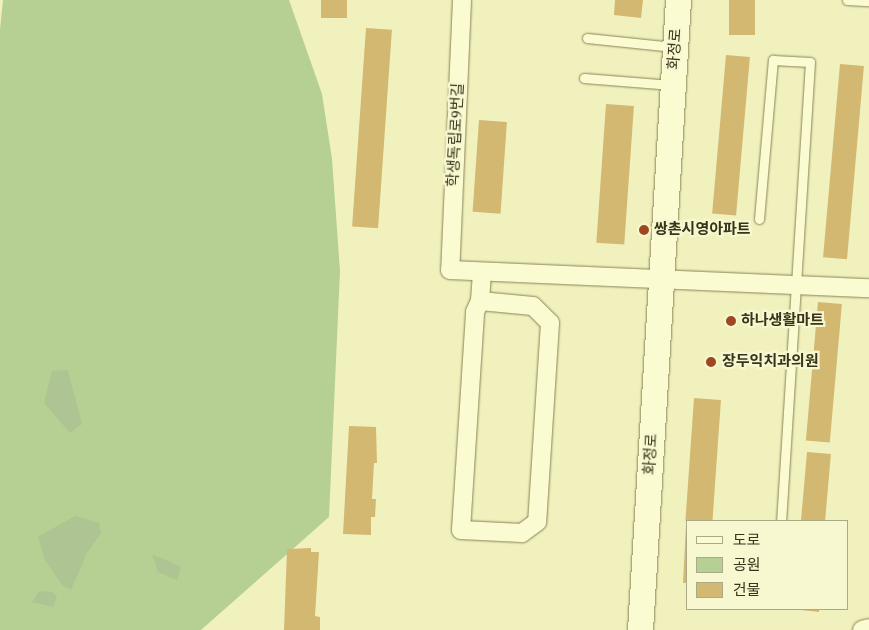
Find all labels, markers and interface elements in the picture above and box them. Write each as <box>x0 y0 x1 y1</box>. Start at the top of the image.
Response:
street label: 화정로 <box>665 28 685 70</box>
street label: 학생독립로9번길 <box>444 83 468 187</box>
place label: 쌍촌시영아파트 <box>654 221 751 239</box>
marker: 쌍촌시영아파트 <box>638 224 650 236</box>
place label: 하나생활마트 <box>741 312 824 330</box>
marker: 하나생활마트 <box>725 315 737 327</box>
place label: 장두익치과의원 <box>722 353 819 371</box>
marker: 장두익치과의원 <box>704 355 718 369</box>
street label: 화정로 <box>641 433 661 475</box>
legend <box>686 520 849 610</box>
text: 도로 <box>733 529 761 552</box>
text: 공원 <box>733 554 761 577</box>
text: 건물 <box>733 579 761 602</box>

